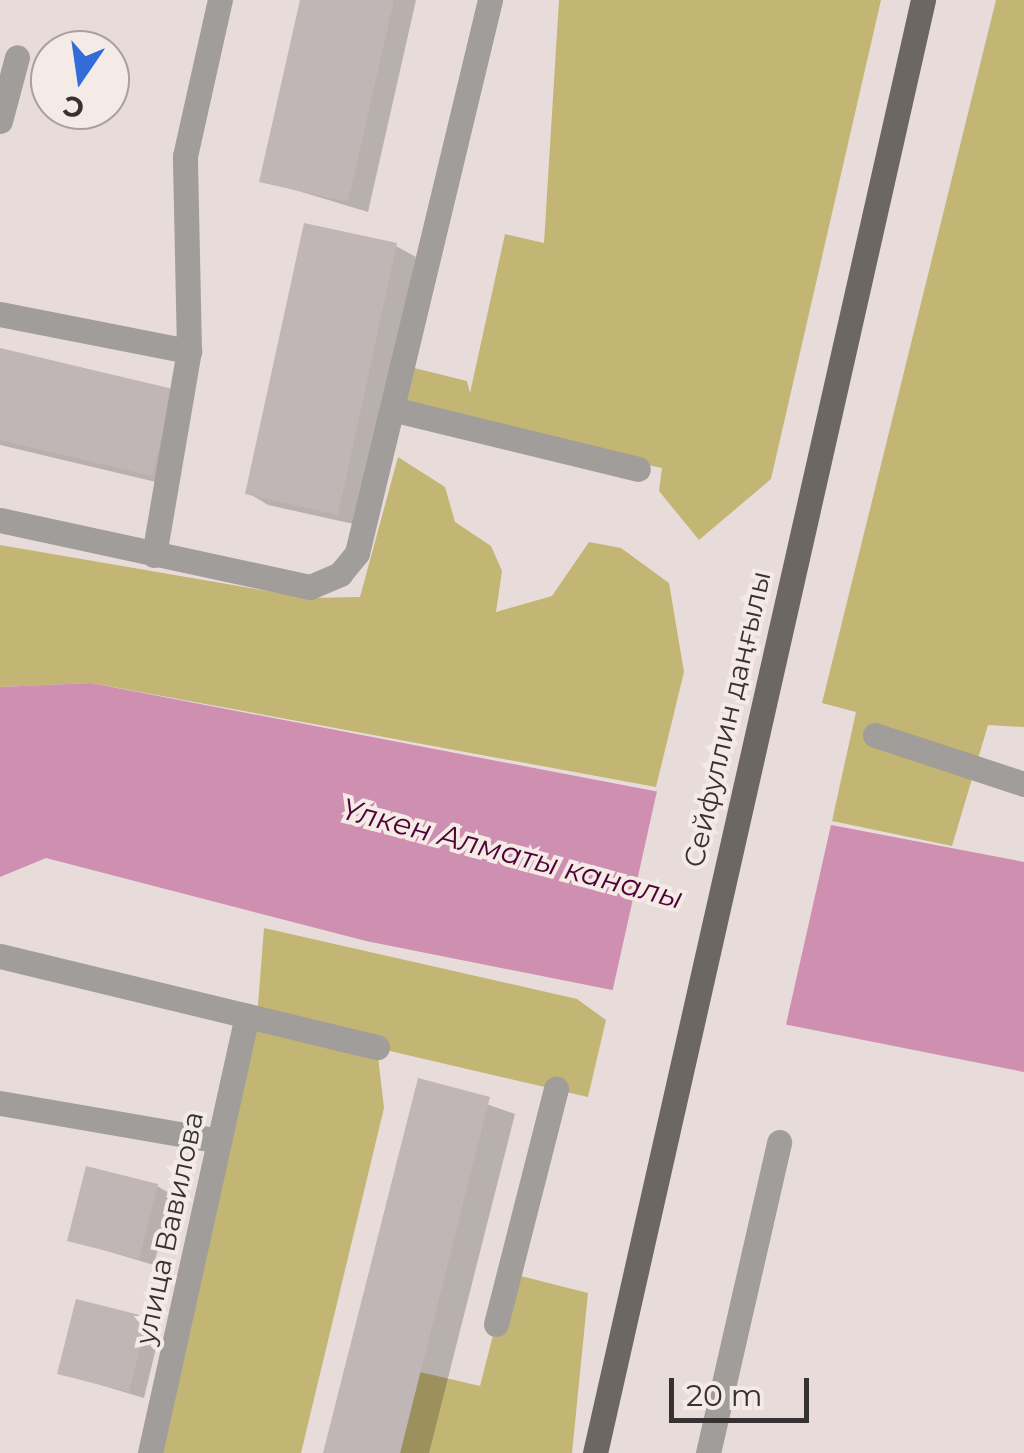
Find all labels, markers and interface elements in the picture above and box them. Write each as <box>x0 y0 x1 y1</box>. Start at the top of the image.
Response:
north arrow <box>30 30 130 130</box>
text: С <box>60 88 87 126</box>
street label: Сейфуллин даңғылы <box>677 568 777 870</box>
water label: Үлкен Алматы каналы <box>337 791 687 917</box>
street label: улица Вавилова <box>128 1109 210 1347</box>
scale bar <box>674 1358 814 1420</box>
text: 20 m <box>686 1377 763 1414</box>

